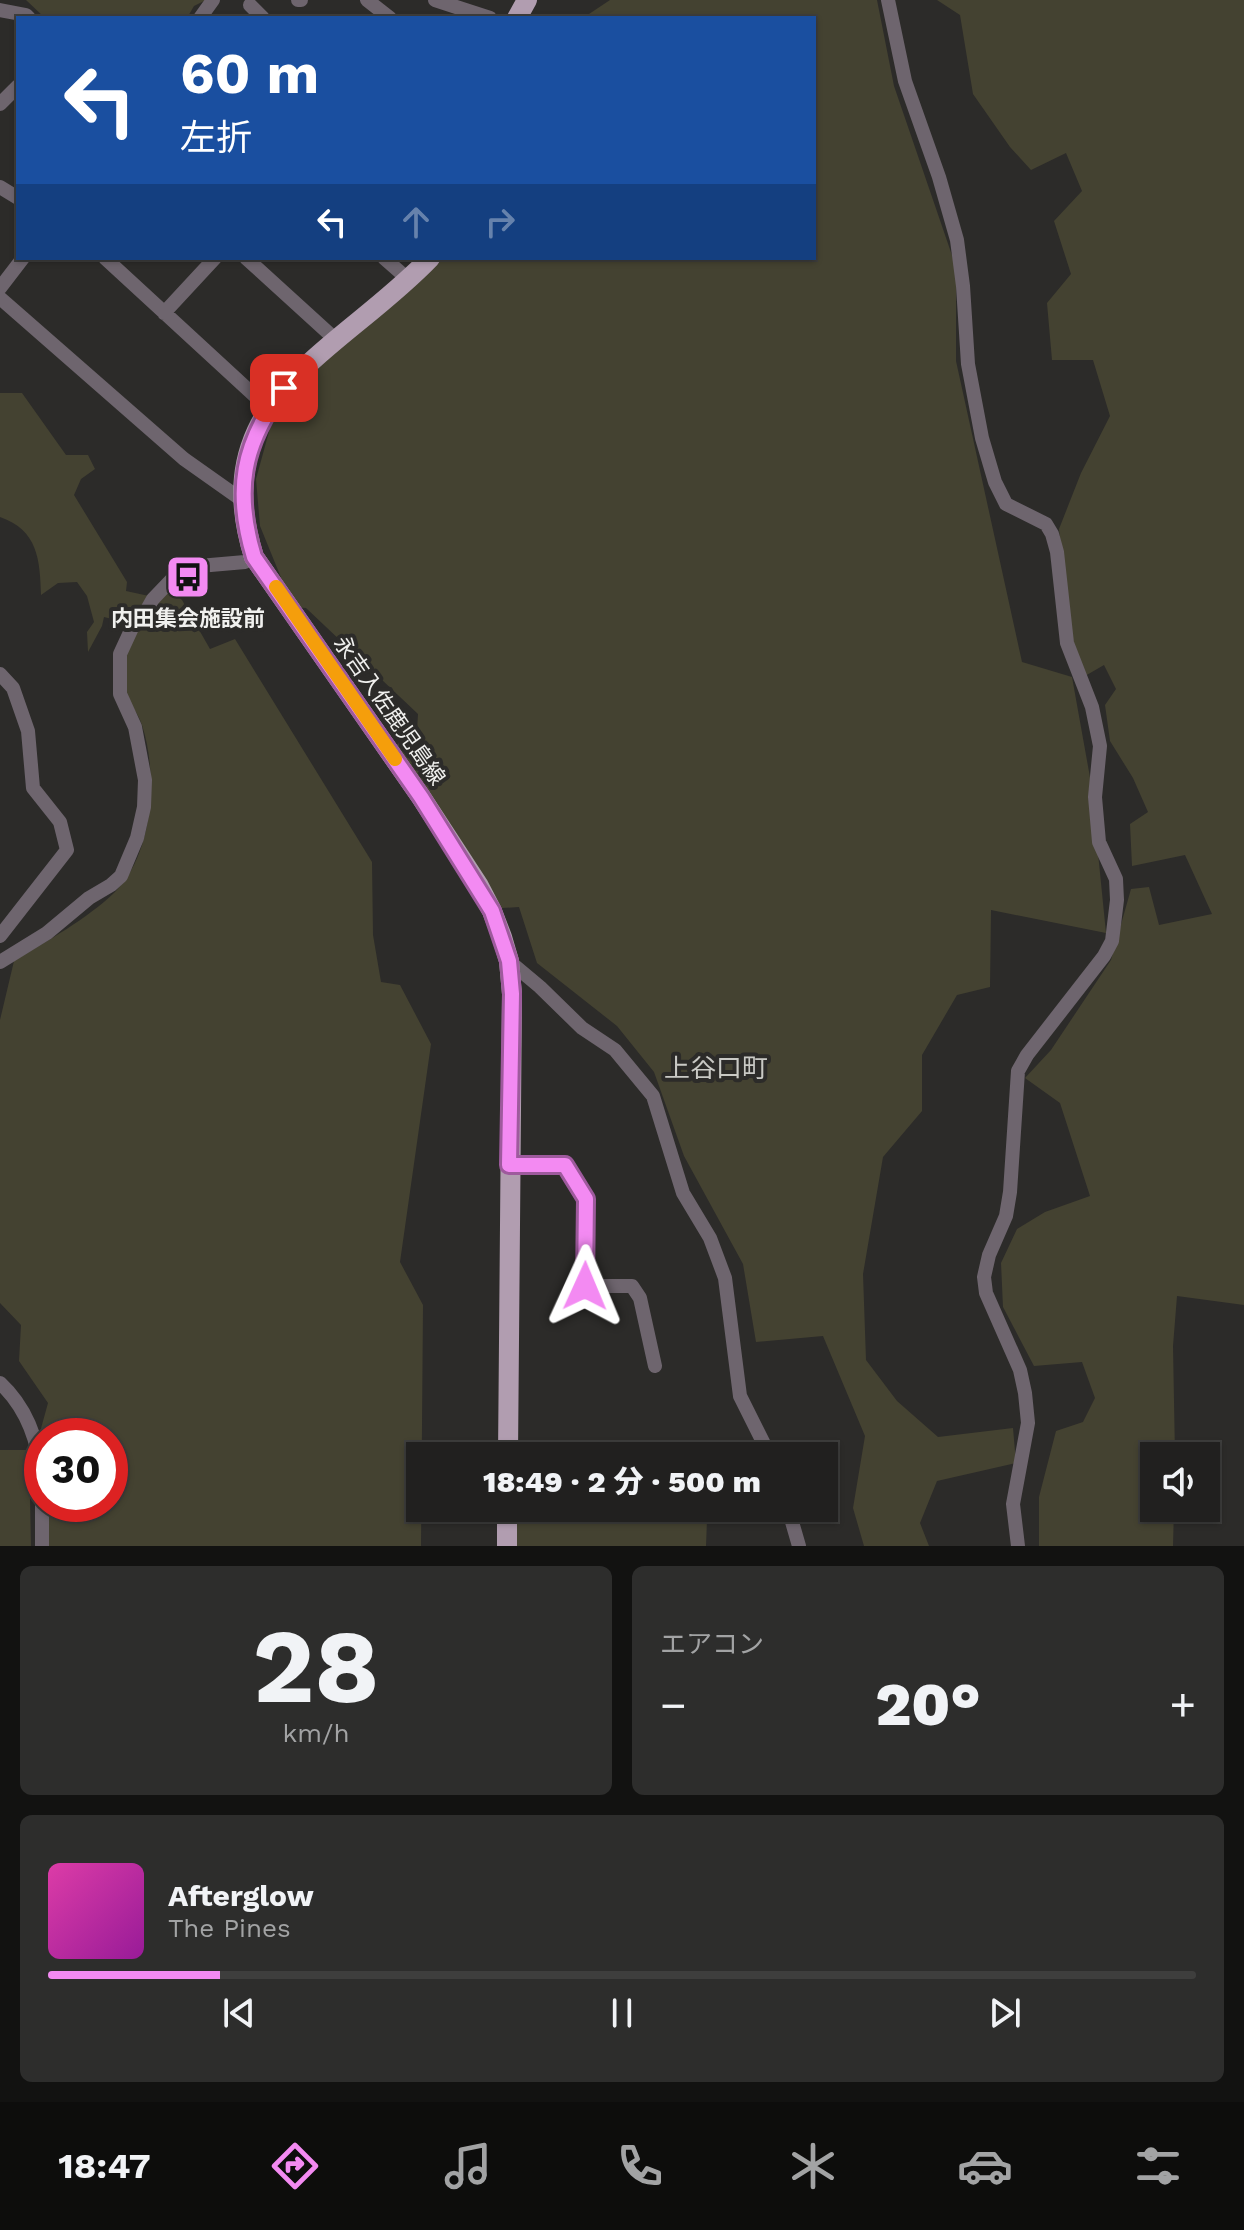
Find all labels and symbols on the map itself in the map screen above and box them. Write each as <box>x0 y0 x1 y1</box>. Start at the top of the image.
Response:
pin <box>250 354 318 422</box>
bus stop icon: 内田集会施設前 <box>164 553 212 601</box>
place label: 内田集会施設前 <box>111 606 265 631</box>
street label: 永吉入佐鹿児島線 <box>329 631 450 790</box>
district label: 上谷口町 <box>664 1053 768 1083</box>
position arrow <box>543 1244 627 1328</box>
speed limit sign: 30 <box>24 1418 128 1522</box>

